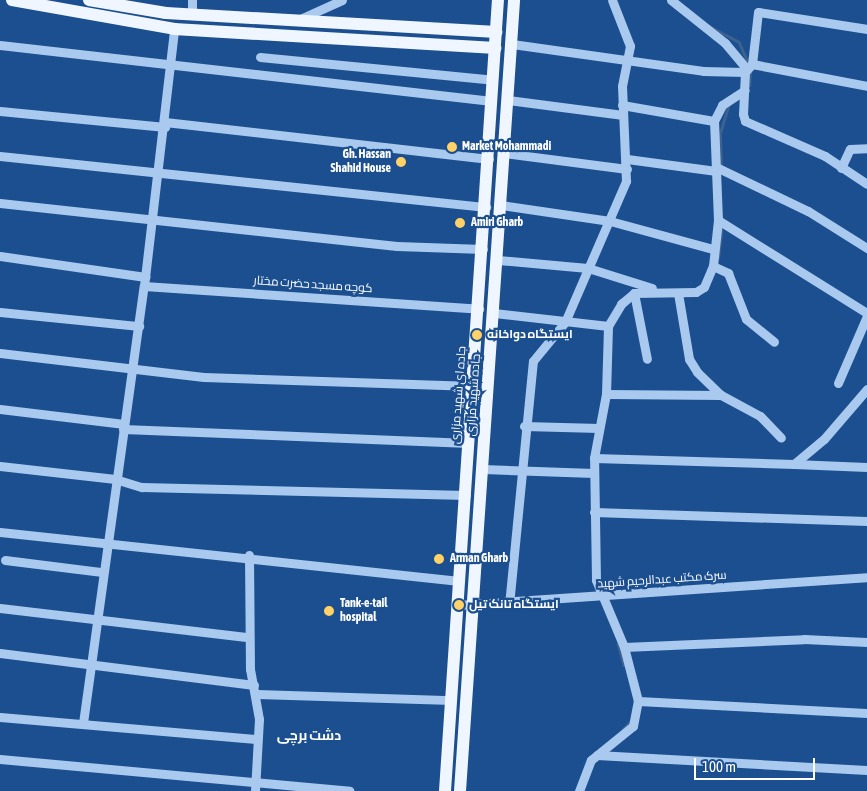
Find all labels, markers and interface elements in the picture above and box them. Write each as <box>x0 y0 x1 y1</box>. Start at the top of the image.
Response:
place label: Market Mohammadi <box>462 140 551 154</box>
marker: Market Mohammadi <box>446 141 458 153</box>
place label: Gh. Hassan Shahid House <box>331 148 391 176</box>
marker: Gh. Hassan Shahid House <box>395 156 407 168</box>
marker: Amiri Gharb <box>453 216 467 230</box>
place label: Amiri Gharb <box>471 216 523 230</box>
street label: کوچه مسجد حضرت مختار <box>253 274 373 296</box>
place label: ایستگاه دواخانه <box>487 328 573 342</box>
marker: ایستگاه دواخانه <box>471 329 483 341</box>
street label: جاده ای شهید مزاری <box>448 346 470 444</box>
street label: جاده شهید مزاری <box>464 353 484 437</box>
marker: Arman Gharb <box>432 552 446 566</box>
place label: Arman Gharb <box>450 552 508 566</box>
street label: سرک مکتب عبدالرحیم شهید <box>597 568 727 592</box>
place label: Tank-e-tail hospital <box>340 597 388 625</box>
place label: ایستگاه تانک تیل <box>469 598 559 612</box>
marker: ایستگاه تانک تیل <box>453 599 465 611</box>
marker: Tank-e-tail hospital <box>322 604 336 618</box>
district label: دشت برچی <box>277 727 341 743</box>
scale bar <box>697 748 818 780</box>
text: 100 m <box>702 758 736 775</box>

